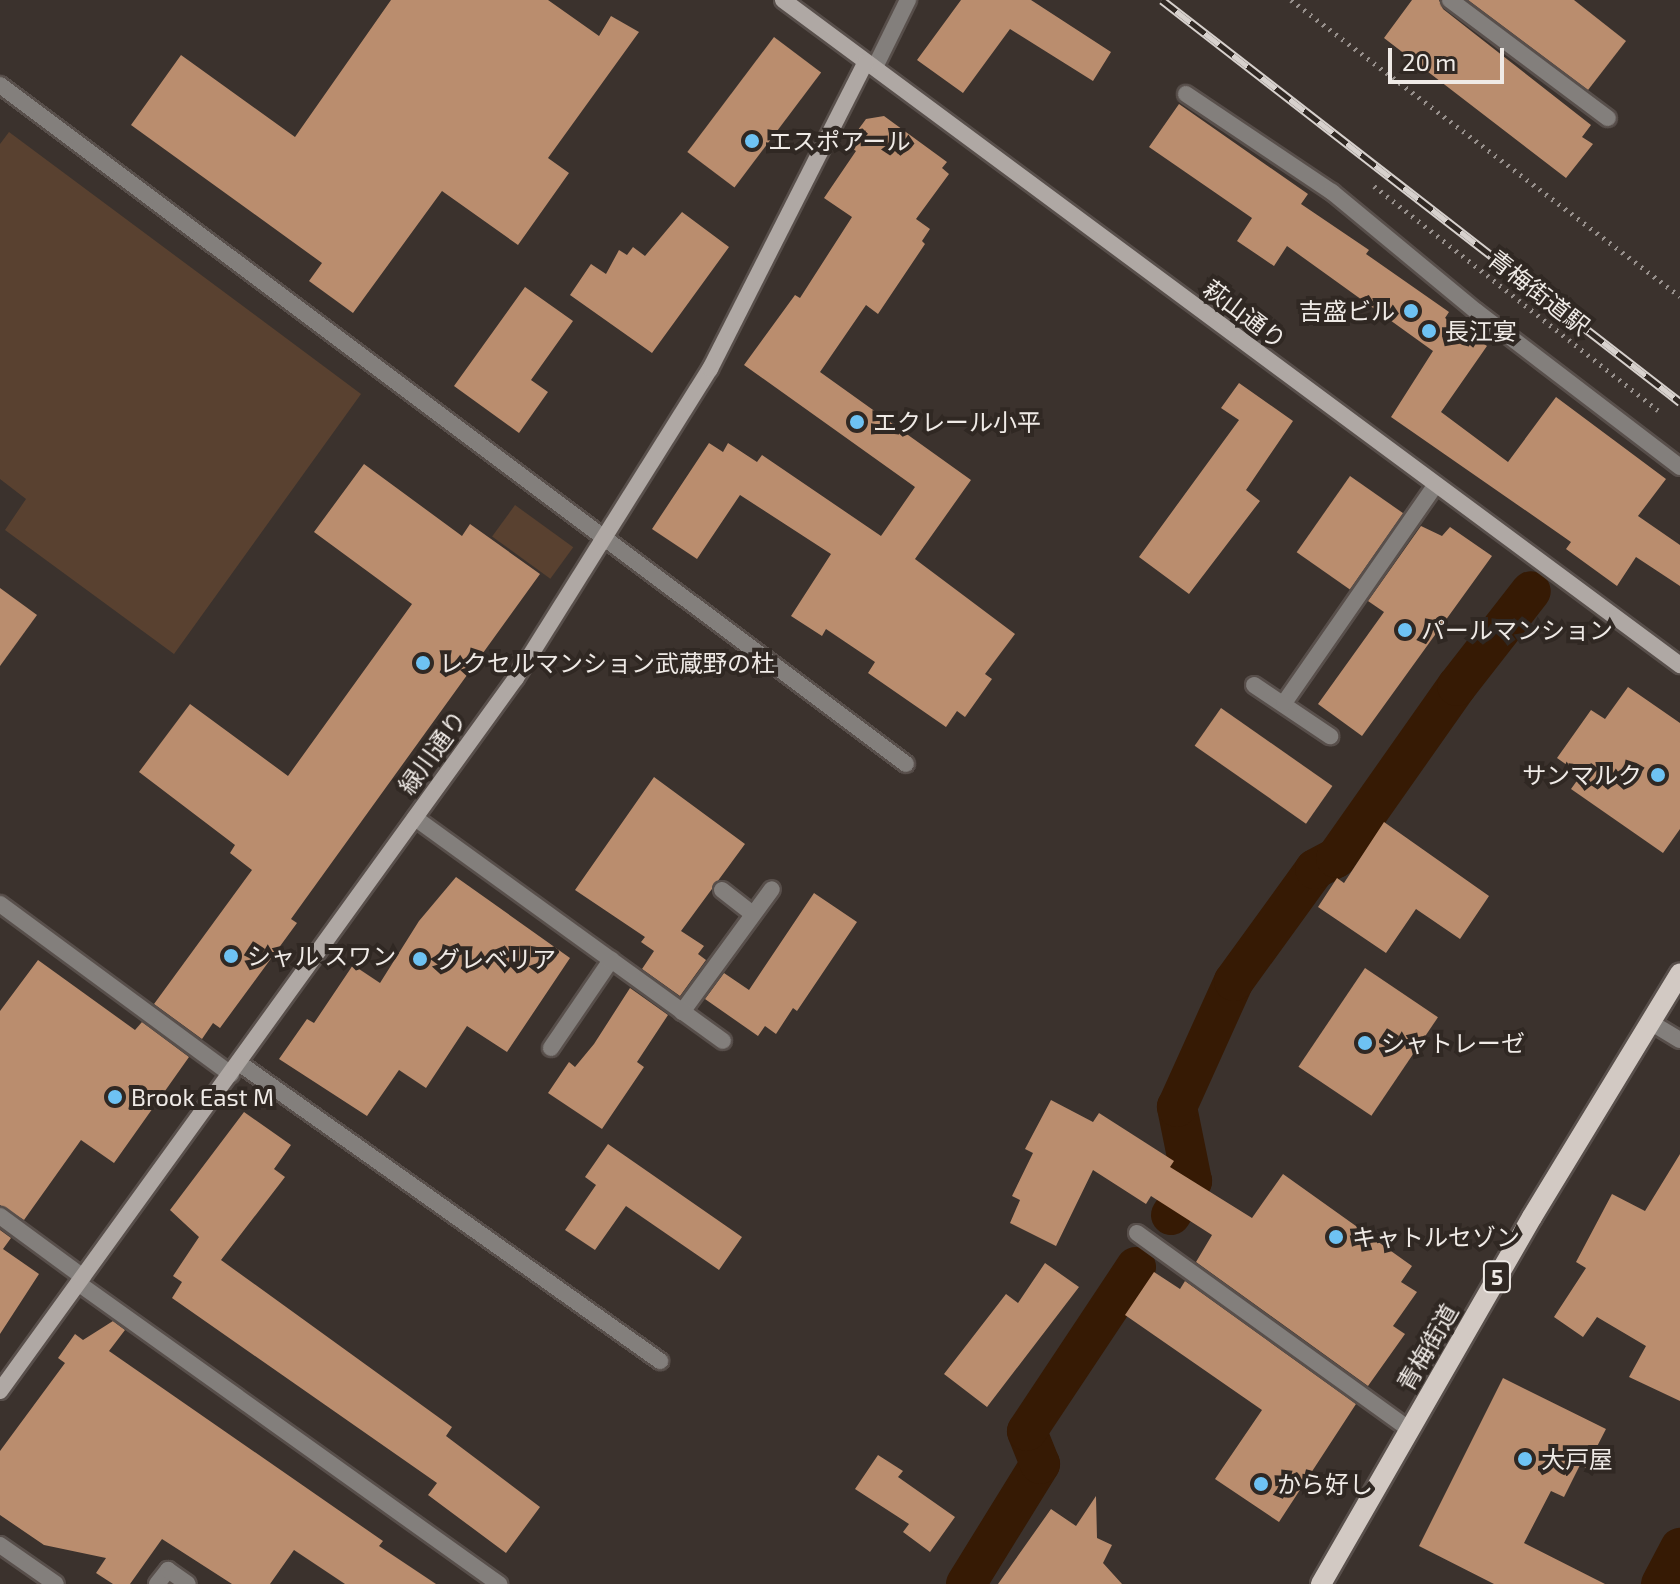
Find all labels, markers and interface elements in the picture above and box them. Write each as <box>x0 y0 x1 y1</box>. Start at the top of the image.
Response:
scale bar <box>1392 32 1508 82</box>
text: 20 m <box>1402 47 1456 76</box>
place label: エスポアール <box>768 127 911 155</box>
marker: エスポアール <box>743 132 761 150</box>
street label: 青梅街道駅 <box>1483 244 1595 340</box>
street label: 萩山通り <box>1198 274 1292 354</box>
place label: 吉盛ビル <box>1299 297 1395 325</box>
marker: 吉盛ビル <box>1402 302 1420 320</box>
place label: 長江宴 <box>1445 317 1517 345</box>
marker: 長江宴 <box>1420 322 1438 340</box>
place label: エクレール小平 <box>873 408 1041 436</box>
marker: エクレール小平 <box>848 413 866 431</box>
place label: パールマンション <box>1421 616 1613 644</box>
marker: パールマンション <box>1396 621 1414 639</box>
place label: レクセルマンション武蔵野の杜 <box>439 649 775 677</box>
marker: レクセルマンション武蔵野の杜 <box>414 654 432 672</box>
street label: 緑川通り <box>392 705 472 799</box>
place label: サンマルク <box>1522 761 1642 789</box>
marker: サンマルク <box>1649 766 1667 784</box>
place label: シャル スワン <box>247 942 396 970</box>
place label: グレベリア <box>436 945 556 973</box>
marker: シャル スワン <box>222 947 240 965</box>
marker: グレベリア <box>411 950 429 968</box>
place label: シャトレーゼ <box>1381 1029 1525 1057</box>
marker: シャトレーゼ <box>1356 1034 1374 1052</box>
place label: Brook East M <box>131 1083 274 1111</box>
marker: Brook East M <box>106 1088 124 1106</box>
place label: キャトルセゾン <box>1352 1223 1520 1251</box>
marker: キャトルセゾン <box>1327 1228 1345 1246</box>
road number: 5 <box>1481 1259 1513 1295</box>
street label: 青梅街道 <box>1391 1298 1463 1396</box>
place label: 大戸屋 <box>1541 1445 1613 1473</box>
marker: 大戸屋 <box>1516 1450 1534 1468</box>
place label: から好し <box>1277 1470 1373 1498</box>
marker: から好し <box>1252 1475 1270 1493</box>

